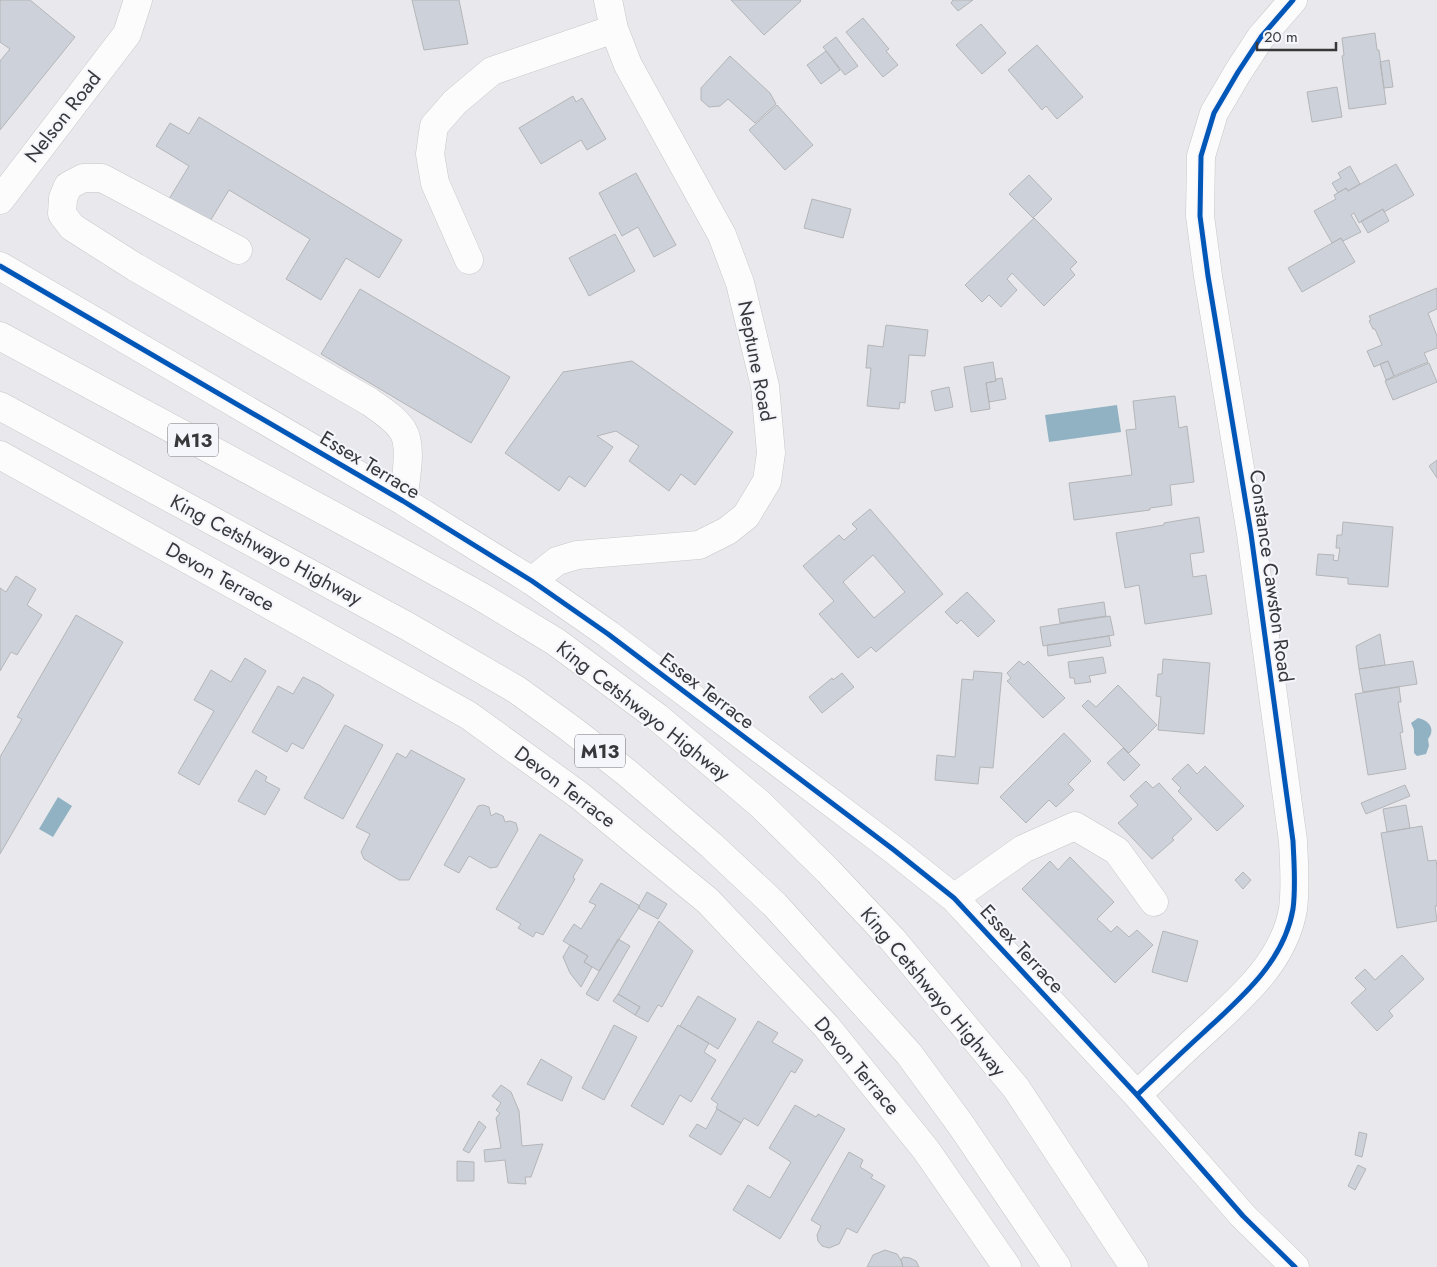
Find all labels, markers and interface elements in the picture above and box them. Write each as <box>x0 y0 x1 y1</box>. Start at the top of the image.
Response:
scale bar <box>1257 20 1336 52</box>
text: 20 m <box>1264 26 1298 48</box>
street label: Nelson Road <box>18 65 108 169</box>
street label: Neptune Road <box>730 298 782 424</box>
road number: M13 <box>168 424 218 456</box>
street label: Essex Terrace <box>314 424 426 506</box>
street label: Constance Cawston Road <box>1242 468 1300 684</box>
street label: King Cetshwayo Highway <box>165 487 367 613</box>
street label: Devon Terrace <box>160 535 280 619</box>
street label: King Cetshwayo Highway <box>550 634 736 788</box>
street label: Essex Terrace <box>653 646 761 736</box>
road number: M13 <box>575 734 625 768</box>
street label: Devon Terrace <box>508 739 622 835</box>
street label: Essex Terrace <box>973 898 1071 1000</box>
street label: King Cetshwayo Highway <box>853 901 1013 1083</box>
street label: Devon Terrace <box>807 1011 907 1121</box>

